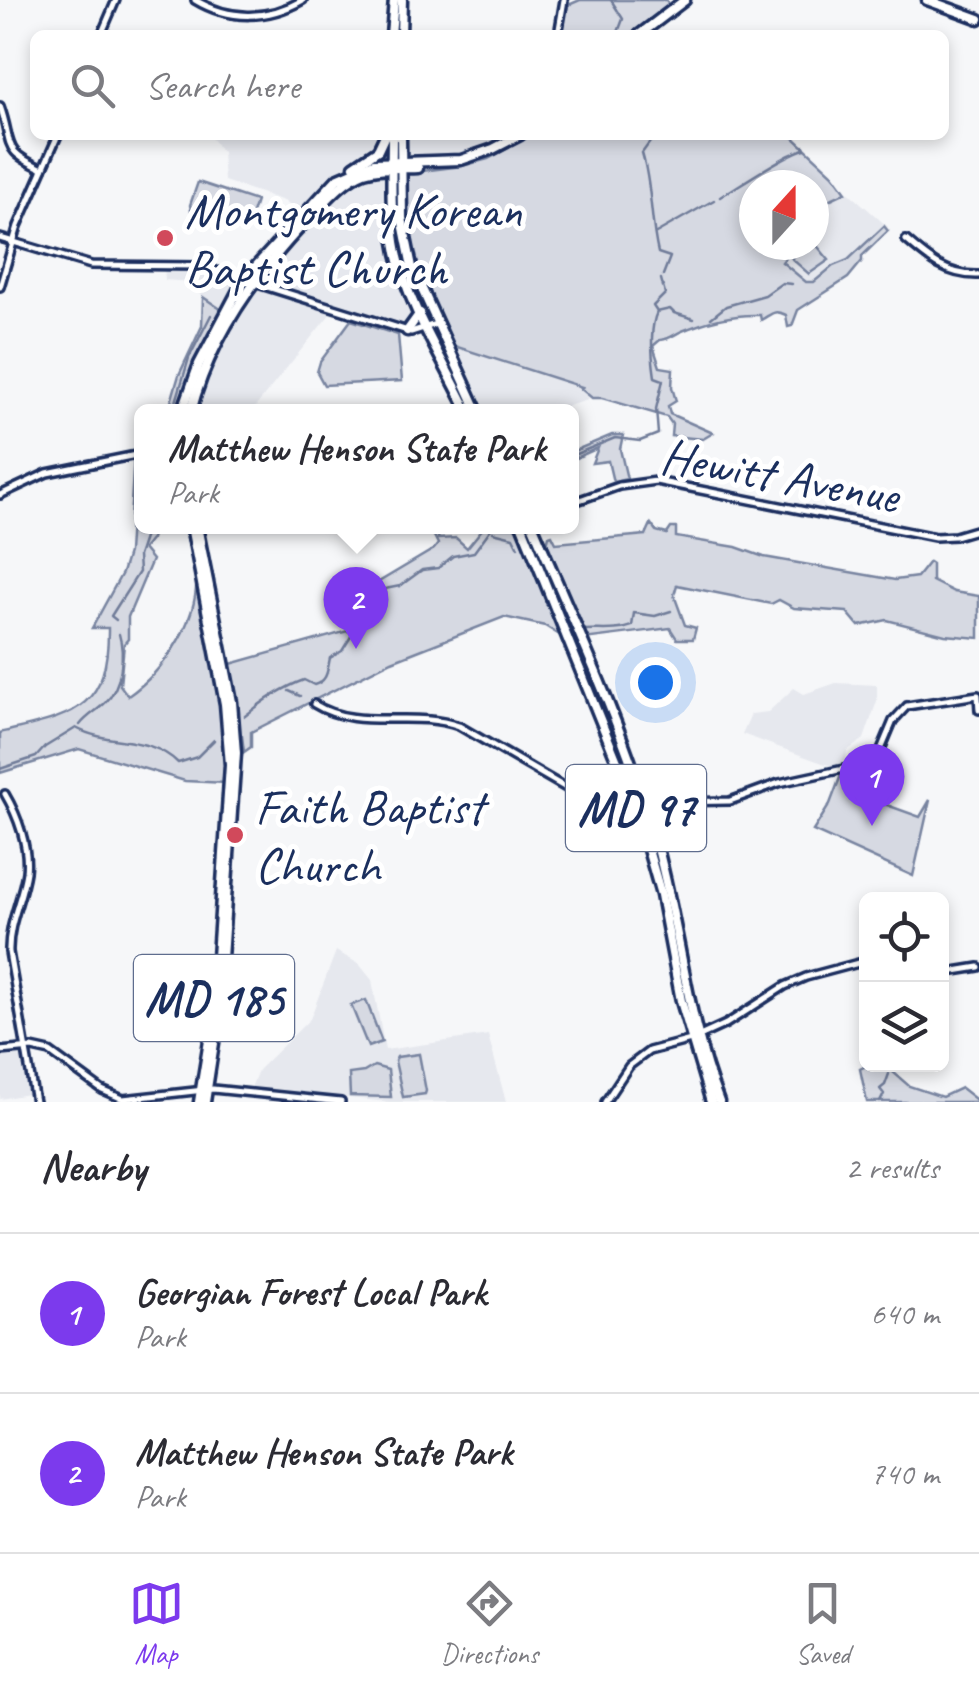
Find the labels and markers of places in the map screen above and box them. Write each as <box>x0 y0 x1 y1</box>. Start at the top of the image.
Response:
place label: Montgomery Korean Baptist Church <box>185 179 522 300</box>
marker: Montgomery Korean Baptist Church <box>154 227 176 249</box>
pin: 2 <box>324 566 388 649</box>
pin: 1 <box>840 744 904 826</box>
place label: Faith Baptist Church <box>255 776 490 897</box>
marker: Faith Baptist Church <box>224 824 246 846</box>

